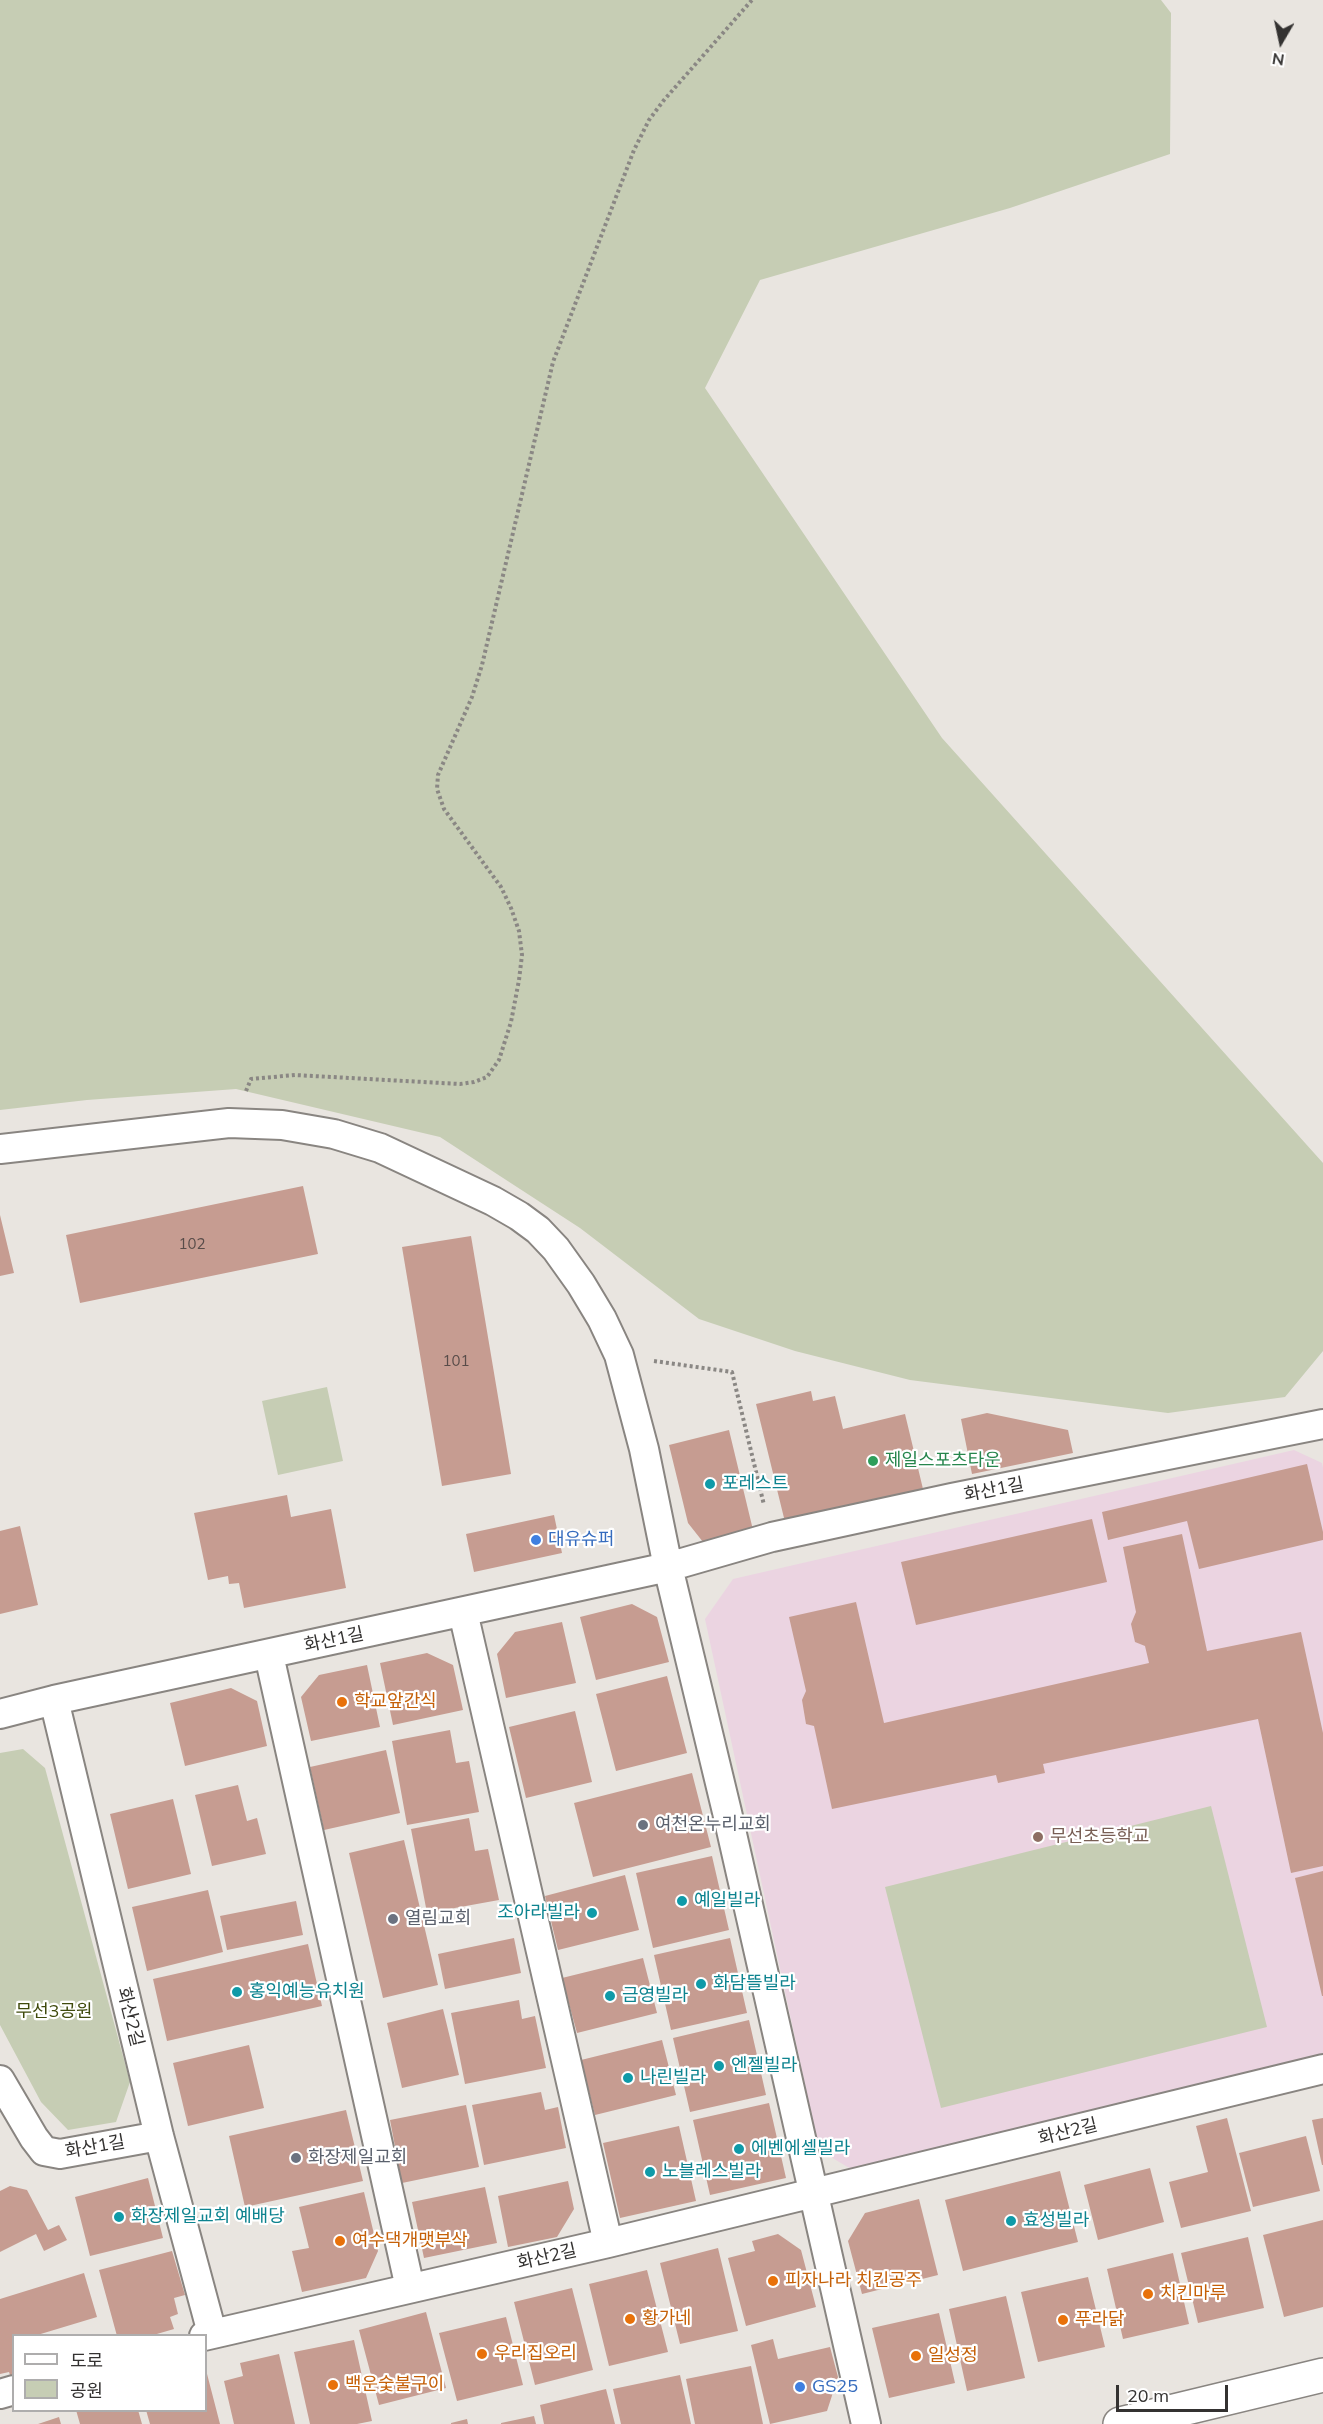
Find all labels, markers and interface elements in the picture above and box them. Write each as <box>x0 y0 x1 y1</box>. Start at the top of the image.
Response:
north arrow <box>1251 12 1311 72</box>
text: N <box>1271 49 1286 71</box>
house number: 102 <box>179 1235 205 1253</box>
house number: 101 <box>443 1352 469 1370</box>
place label: 제일스포츠타운 <box>885 1450 1001 1472</box>
marker: 제일스포츠타운 <box>866 1454 880 1468</box>
place label: 포레스트 <box>722 1473 788 1495</box>
street label: 화산1길 <box>962 1474 1026 1506</box>
marker: 포레스트 <box>703 1477 717 1491</box>
place label: 대유슈퍼 <box>548 1529 614 1551</box>
marker: 대유슈퍼 <box>529 1533 543 1547</box>
street label: 화산1길 <box>302 1623 366 1657</box>
place label: 학교앞간식 <box>354 1691 437 1713</box>
marker: 학교앞간식 <box>335 1695 349 1709</box>
place label: 여천온누리교회 <box>655 1814 771 1836</box>
marker: 여천온누리교회 <box>636 1818 650 1832</box>
place label: 무선초등학교 <box>1050 1826 1149 1848</box>
marker: 무선초등학교 <box>1031 1830 1045 1844</box>
place label: 예일빌라 <box>694 1890 760 1912</box>
marker: 예일빌라 <box>675 1894 689 1908</box>
place label: 조아라빌라 <box>497 1902 580 1924</box>
marker: 조아라빌라 <box>585 1906 599 1920</box>
place label: 열림교회 <box>405 1908 471 1930</box>
marker: 열림교회 <box>386 1912 400 1926</box>
place label: 화담뜰빌라 <box>713 1973 796 1995</box>
marker: 화담뜰빌라 <box>694 1977 708 1991</box>
place label: 홍익예능유치원 <box>249 1981 365 2003</box>
street label: 화산2길 <box>112 1985 148 2049</box>
marker: 홍익예능유치원 <box>230 1985 244 1999</box>
place label: 금영빌라 <box>622 1985 688 2007</box>
marker: 금영빌라 <box>603 1989 617 2003</box>
park label: 무선3공원 <box>15 2001 93 2023</box>
place label: 엔젤빌라 <box>731 2055 797 2077</box>
marker: 엔젤빌라 <box>712 2059 726 2073</box>
place label: 나린빌라 <box>640 2067 706 2089</box>
marker: 나린빌라 <box>621 2071 635 2085</box>
street label: 화산2길 <box>1036 2114 1100 2150</box>
street label: 화산1길 <box>63 2131 127 2163</box>
place label: 에벤에셀빌라 <box>751 2138 850 2160</box>
marker: 에벤에셀빌라 <box>732 2142 746 2156</box>
place label: 화장제일교회 <box>308 2147 407 2169</box>
marker: 화장제일교회 <box>289 2151 303 2165</box>
place label: 노블레스빌라 <box>662 2161 761 2183</box>
marker: 노블레스빌라 <box>643 2165 657 2179</box>
place label: 화장제일교회 예배당 <box>131 2206 285 2228</box>
marker: 화장제일교회 예배당 <box>112 2210 126 2224</box>
place label: 효성빌라 <box>1023 2210 1089 2232</box>
marker: 효성빌라 <box>1004 2214 1018 2228</box>
place label: 여수댁개맷부삭 <box>352 2230 468 2252</box>
marker: 여수댁개맷부삭 <box>333 2234 347 2248</box>
street label: 화산2길 <box>515 2240 579 2274</box>
place label: 피자나라 치킨공주 <box>785 2270 922 2292</box>
marker: 피자나라 치킨공주 <box>766 2274 780 2288</box>
place label: 치킨마루 <box>1160 2283 1226 2305</box>
marker: 치킨마루 <box>1141 2287 1155 2301</box>
place label: 황가네 <box>642 2308 692 2330</box>
place label: 푸라닭 <box>1075 2309 1125 2331</box>
marker: 황가네 <box>623 2312 637 2326</box>
marker: 푸라닭 <box>1056 2313 1070 2327</box>
legend <box>12 2334 207 2412</box>
place label: 우리집오리 <box>494 2343 577 2365</box>
place label: 일성정 <box>928 2345 978 2367</box>
marker: 우리집오리 <box>475 2347 489 2361</box>
text: 도로 <box>70 2349 103 2372</box>
marker: 일성정 <box>909 2349 923 2363</box>
scale bar <box>1119 2373 1232 2411</box>
place label: 백운숯불구이 <box>345 2374 444 2396</box>
place label: GS25 <box>812 2376 858 2398</box>
marker: 백운숯불구이 <box>326 2378 340 2392</box>
text: 공원 <box>70 2379 103 2402</box>
marker: GS25 <box>793 2380 807 2394</box>
text: 20 m <box>1127 2384 1169 2407</box>

